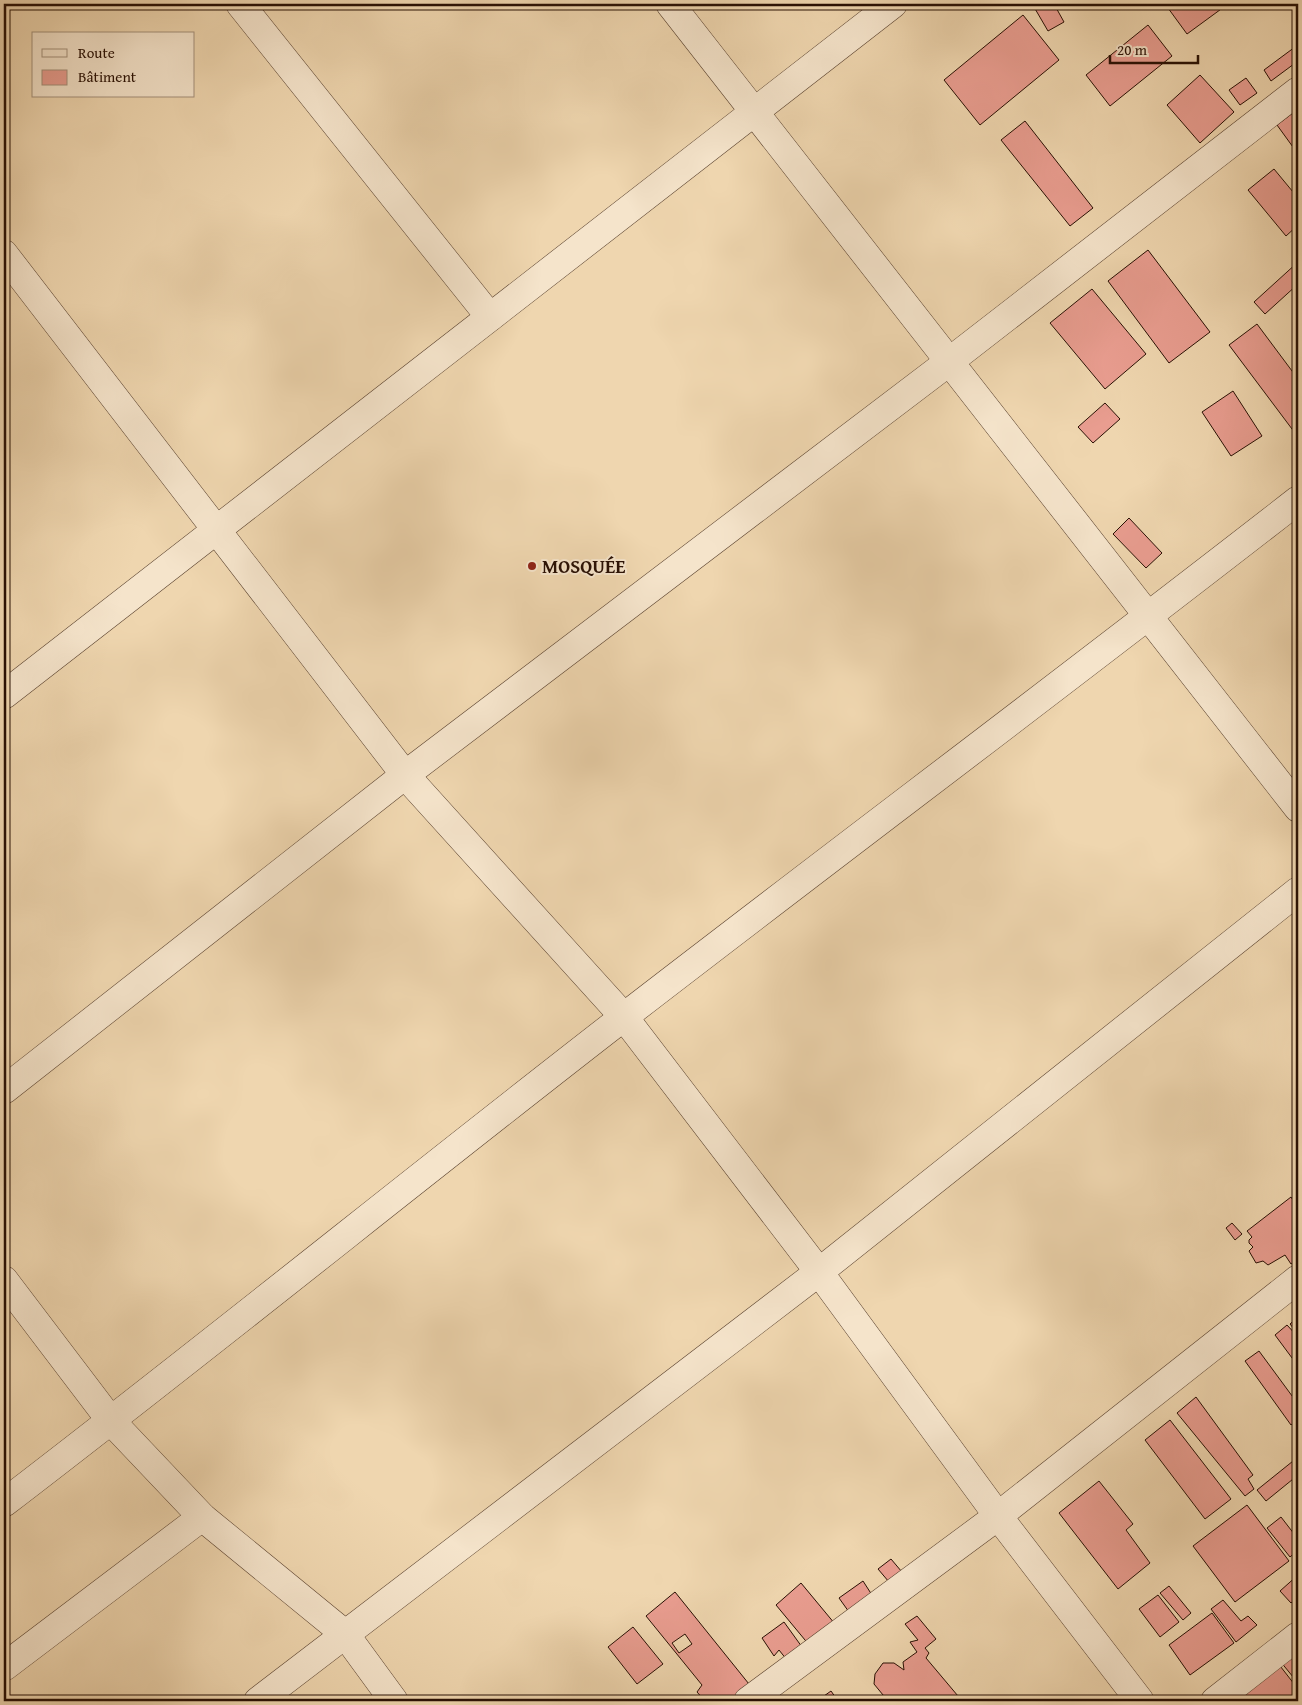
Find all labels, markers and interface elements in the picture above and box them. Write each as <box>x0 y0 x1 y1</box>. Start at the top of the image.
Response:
legend <box>32 32 195 98</box>
scale bar <box>1110 32 1197 64</box>
text: 20 m <box>1117 39 1148 60</box>
text: Route <box>78 42 115 63</box>
text: Bâtiment <box>78 66 137 87</box>
place label: MOSQUÉE <box>542 552 625 580</box>
marker: MOSQUÉE <box>526 560 538 572</box>

